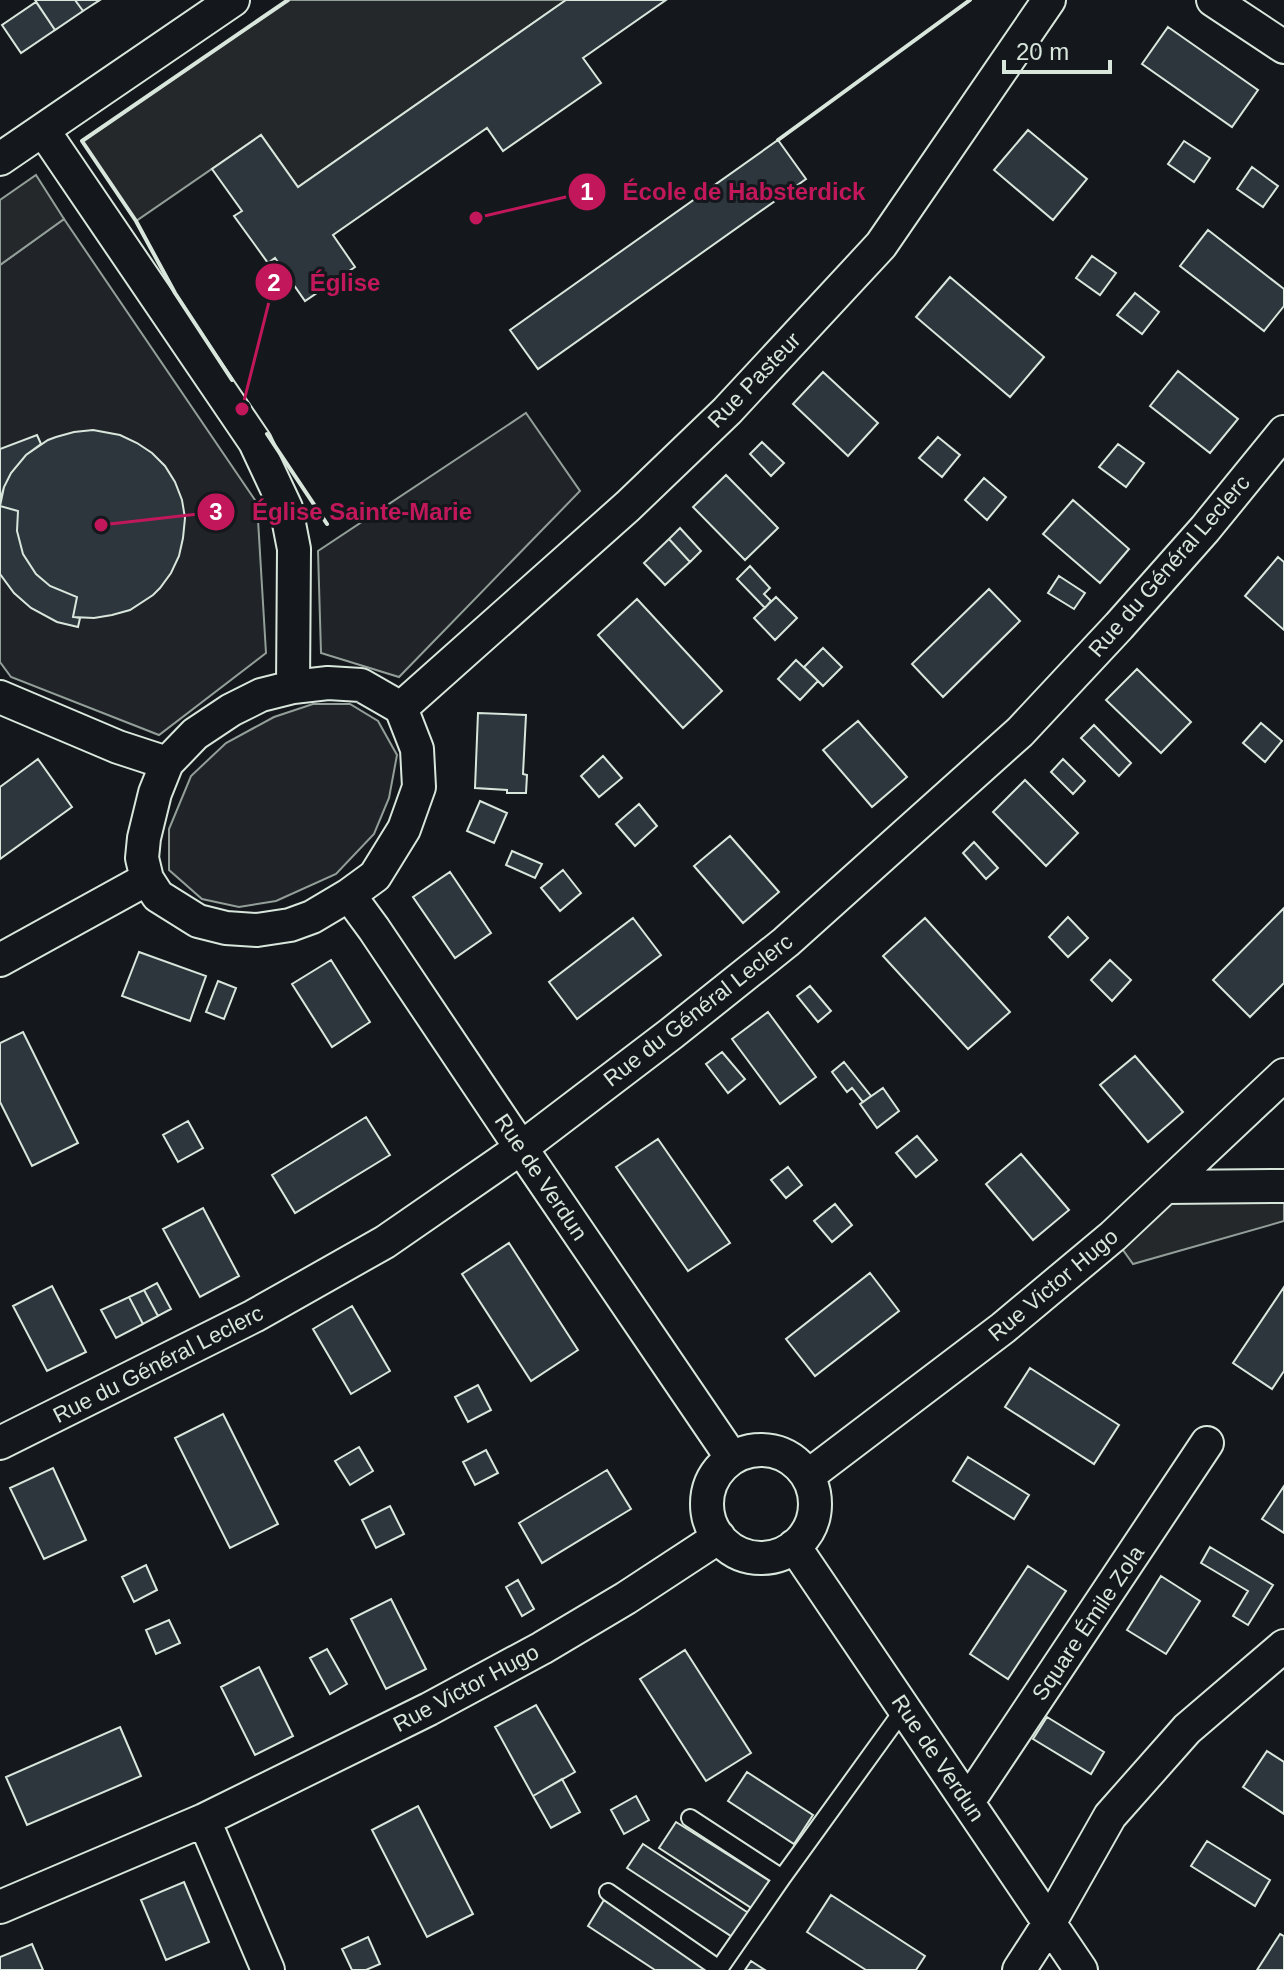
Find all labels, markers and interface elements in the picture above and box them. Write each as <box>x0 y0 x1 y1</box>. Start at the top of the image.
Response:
scale bar <box>1004 24 1110 74</box>
text: 20 m <box>1016 38 1069 65</box>
callout: École de Habsterdick <box>567 168 881 216</box>
text: 1 <box>580 178 594 205</box>
text: École de Habsterdick <box>623 178 866 205</box>
callout: Église <box>254 258 397 306</box>
text: 2 <box>267 269 281 296</box>
text: Église <box>310 269 380 296</box>
street label: Rue Pasteur <box>703 327 805 433</box>
street label: Rue du Général Leclerc <box>1083 470 1255 662</box>
callout: Église Sainte-Marie <box>196 488 488 536</box>
text: 3 <box>209 498 223 525</box>
text: Église Sainte-Marie <box>252 498 472 525</box>
street label: Rue du Général Leclerc <box>599 929 797 1091</box>
street label: Rue de Verdun <box>490 1109 592 1245</box>
street label: Rue Victor Hugo <box>983 1224 1123 1346</box>
street label: Rue du Général Leclerc <box>49 1300 267 1428</box>
street label: Square Émile Zola <box>1027 1540 1149 1705</box>
street label: Rue Victor Hugo <box>389 1639 543 1737</box>
street label: Rue de Verdun <box>887 1690 989 1826</box>

